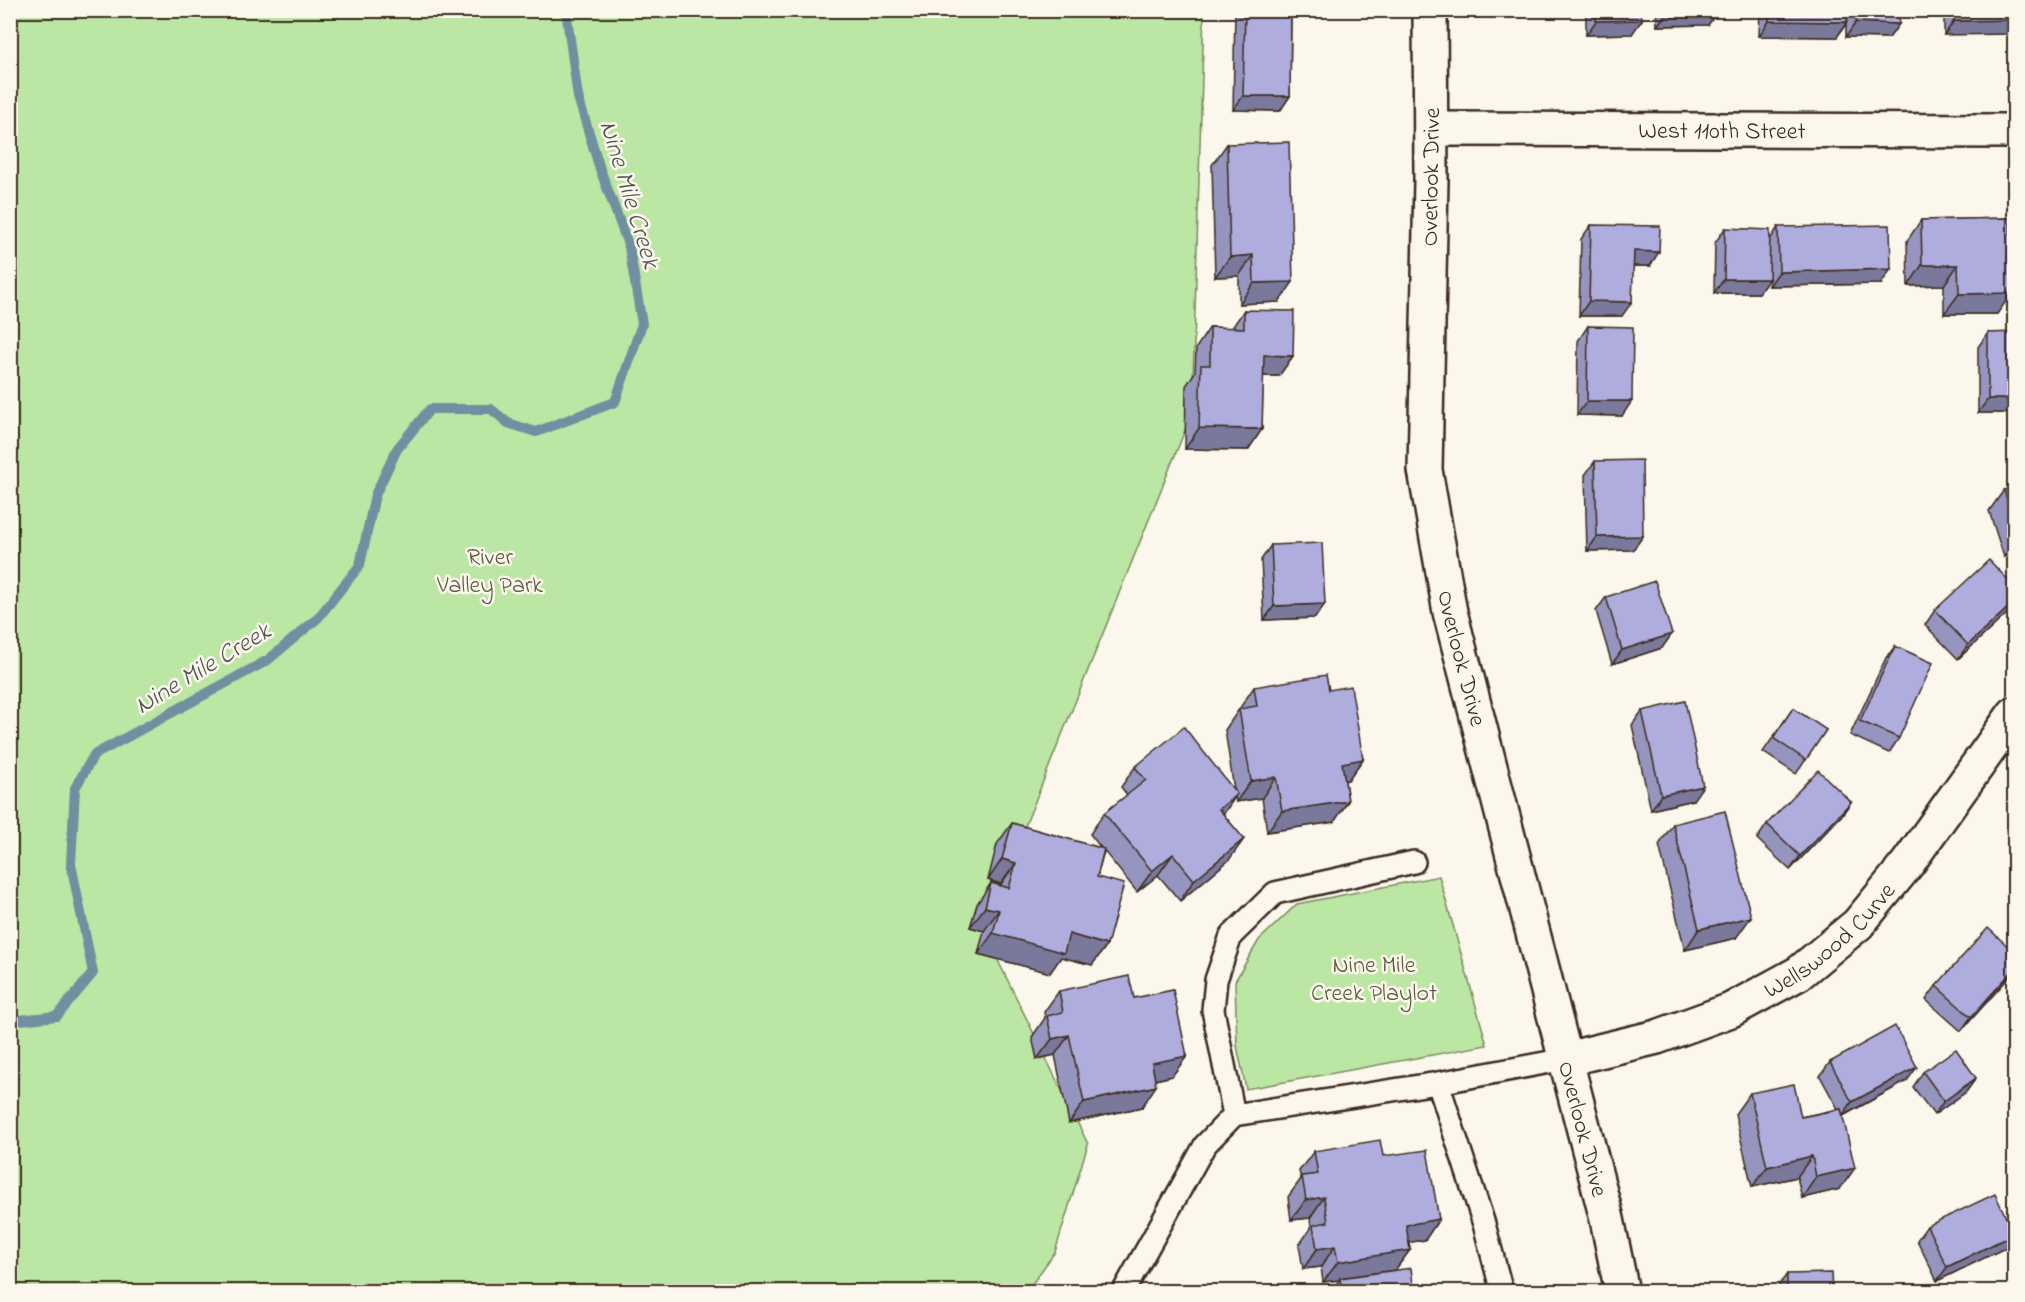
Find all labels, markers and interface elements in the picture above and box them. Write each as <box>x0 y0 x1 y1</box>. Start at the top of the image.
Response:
street label: Overlook Drive <box>1414 107 1451 247</box>
street label: West 110th Street <box>1638 115 1806 150</box>
water label: Nine Mile Creek <box>588 116 669 275</box>
park label: River Valley Park <box>436 541 543 605</box>
street label: Overlook Drive <box>1427 588 1494 731</box>
water label: Nine Mile Creek <box>128 613 280 725</box>
street label: Wellswood Curve <box>1758 876 1905 1009</box>
park label: Nine Mile Creek Playlot <box>1311 949 1437 1013</box>
street label: Overlook Drive <box>1547 1058 1616 1201</box>

